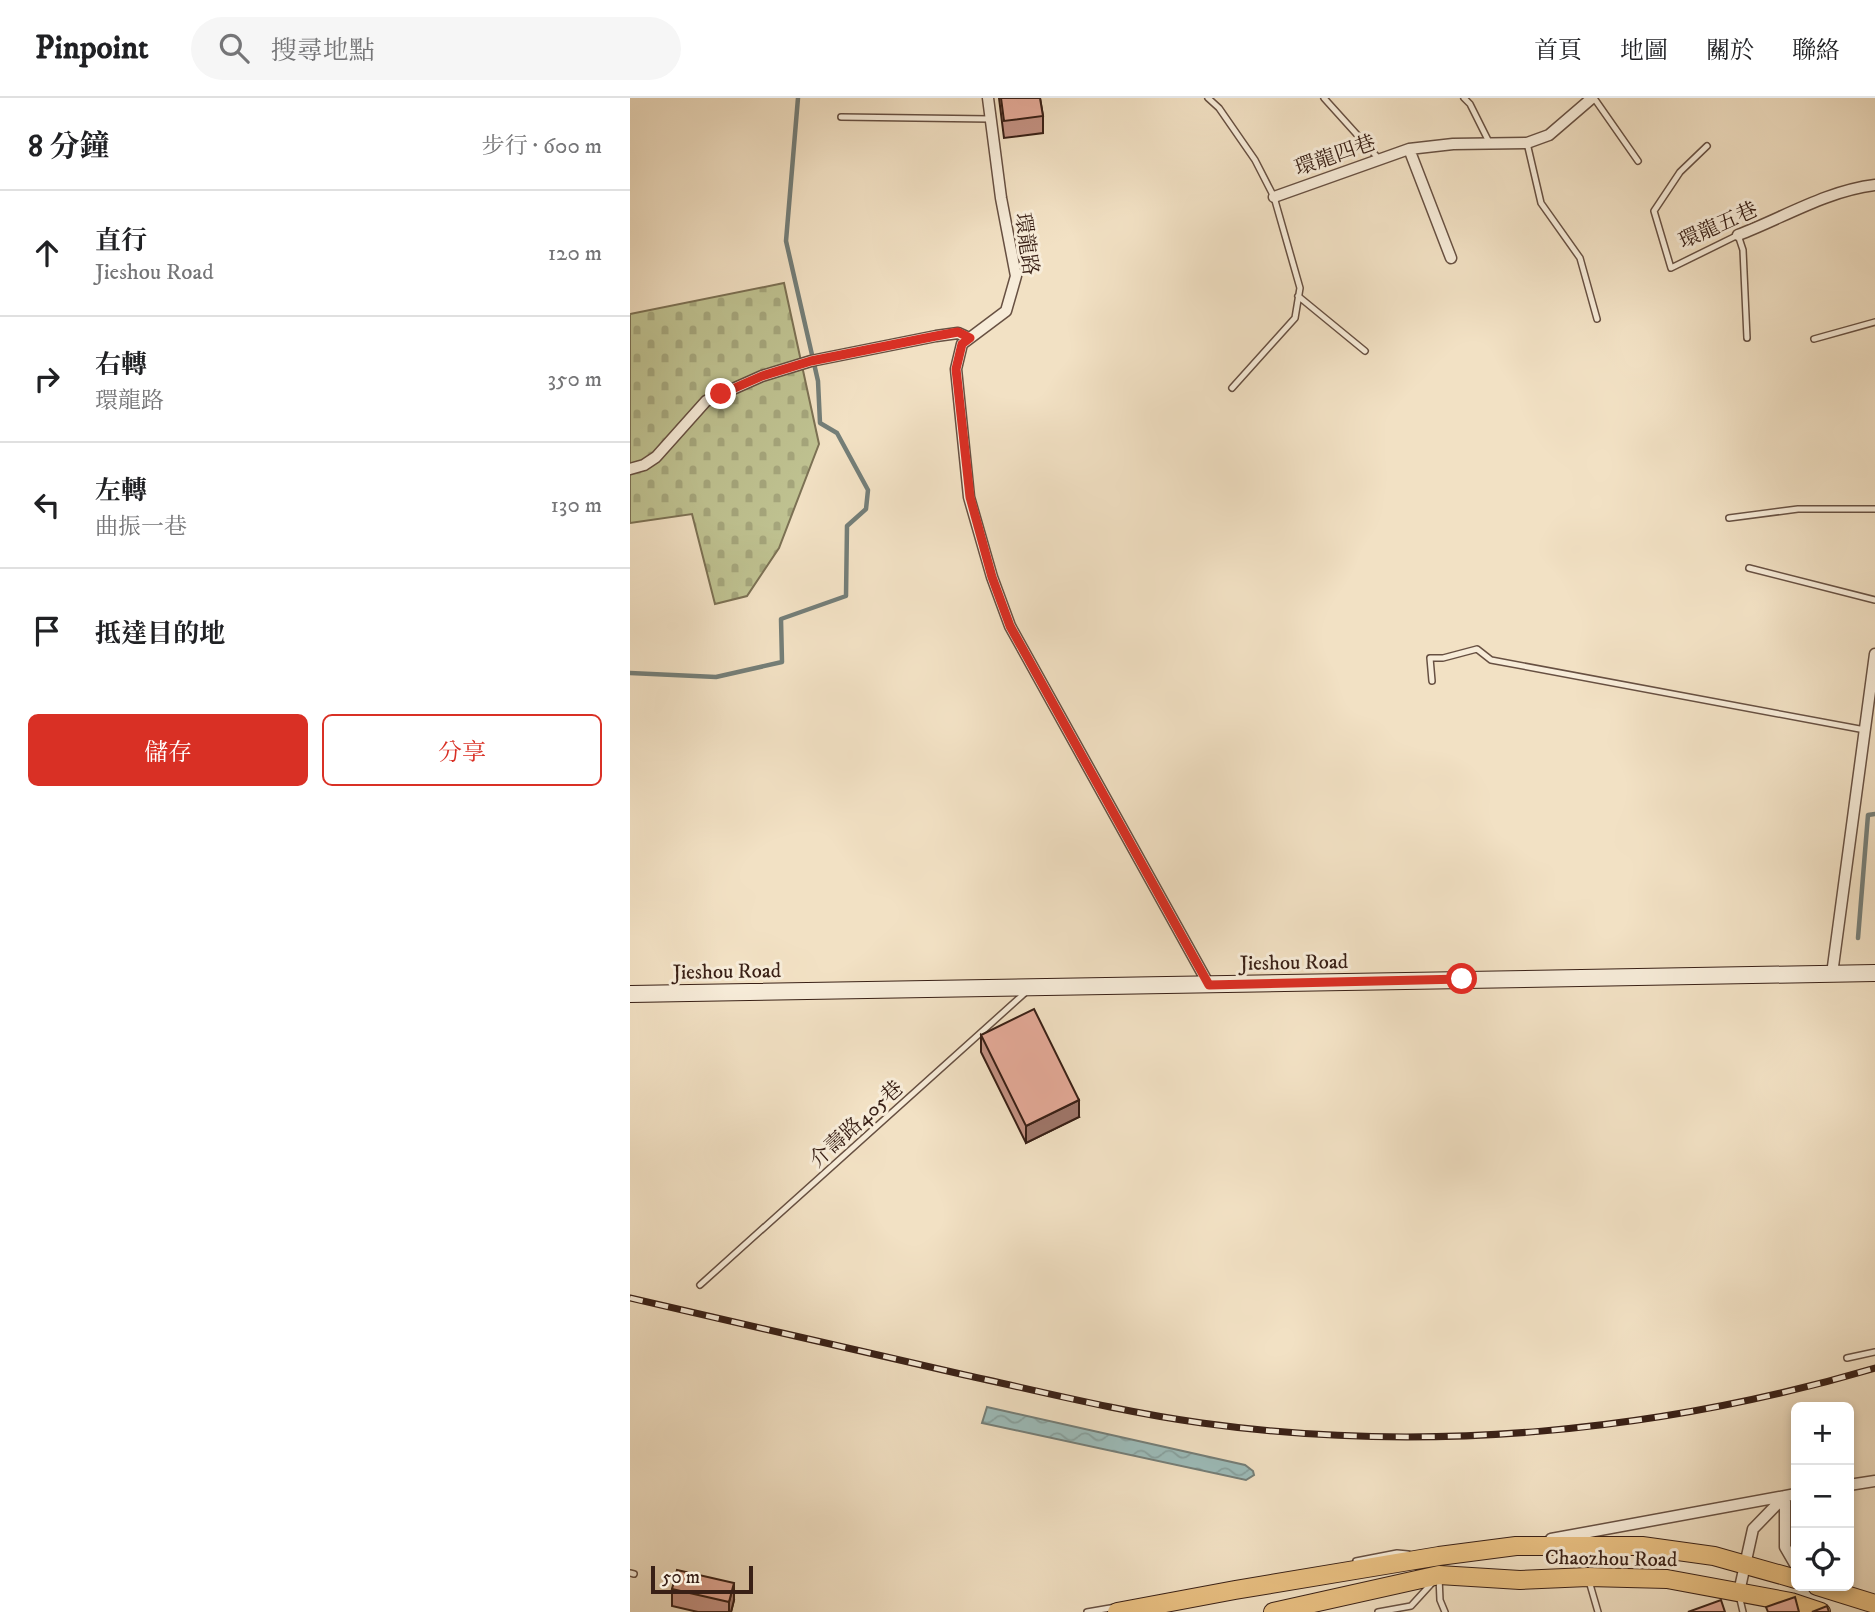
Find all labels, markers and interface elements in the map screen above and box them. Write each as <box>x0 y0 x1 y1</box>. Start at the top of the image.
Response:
search box <box>191 17 681 80</box>
text: Pinpoint <box>35 28 149 69</box>
icon: search <box>215 29 253 67</box>
text: 搜尋地點 <box>271 35 375 68</box>
text: 首頁 <box>1534 36 1582 66</box>
text: 地圖 <box>1620 36 1668 66</box>
text: 關於 <box>1706 36 1754 66</box>
text: 聯絡 <box>1792 36 1840 66</box>
text: 8 分鐘 <box>28 129 109 166</box>
street label: 環龍四巷 <box>1291 130 1379 182</box>
text: 步行 · 600 m <box>482 132 602 161</box>
street label: 環龍五巷 <box>1675 197 1762 255</box>
street label: 環龍路 <box>1009 211 1043 277</box>
text: 直行 <box>95 225 147 258</box>
icon: ahead <box>28 234 66 272</box>
text: 120 m <box>548 239 602 268</box>
text: Jieshou Road <box>95 258 214 287</box>
text: 右轉 <box>95 349 147 382</box>
icon: right <box>28 360 66 398</box>
text: 350 m <box>547 365 602 394</box>
route end <box>705 378 736 409</box>
text: 環龍路 <box>95 387 164 416</box>
text: 左轉 <box>95 475 147 508</box>
icon: left <box>28 486 66 524</box>
text: 130 m <box>550 491 602 520</box>
text: 曲振一巷 <box>95 513 187 542</box>
icon: arrive <box>28 612 66 650</box>
text: 抵達目的地 <box>95 618 225 651</box>
button: 儲存 <box>28 714 308 786</box>
button: 分享 <box>322 714 602 786</box>
street label: Jieshou Road <box>1238 949 1349 977</box>
street label: Jieshou Road <box>671 958 782 986</box>
route start <box>1446 963 1477 994</box>
street label: 介壽路405巷 <box>804 1076 909 1174</box>
map controls <box>1791 1402 1854 1591</box>
button: + <box>1791 1402 1854 1465</box>
button: − <box>1791 1465 1854 1528</box>
button: locate <box>1791 1528 1854 1591</box>
street label: Chaozhou Road <box>1545 1545 1678 1573</box>
scale bar <box>651 1563 752 1595</box>
text: 50 m <box>662 1566 700 1589</box>

